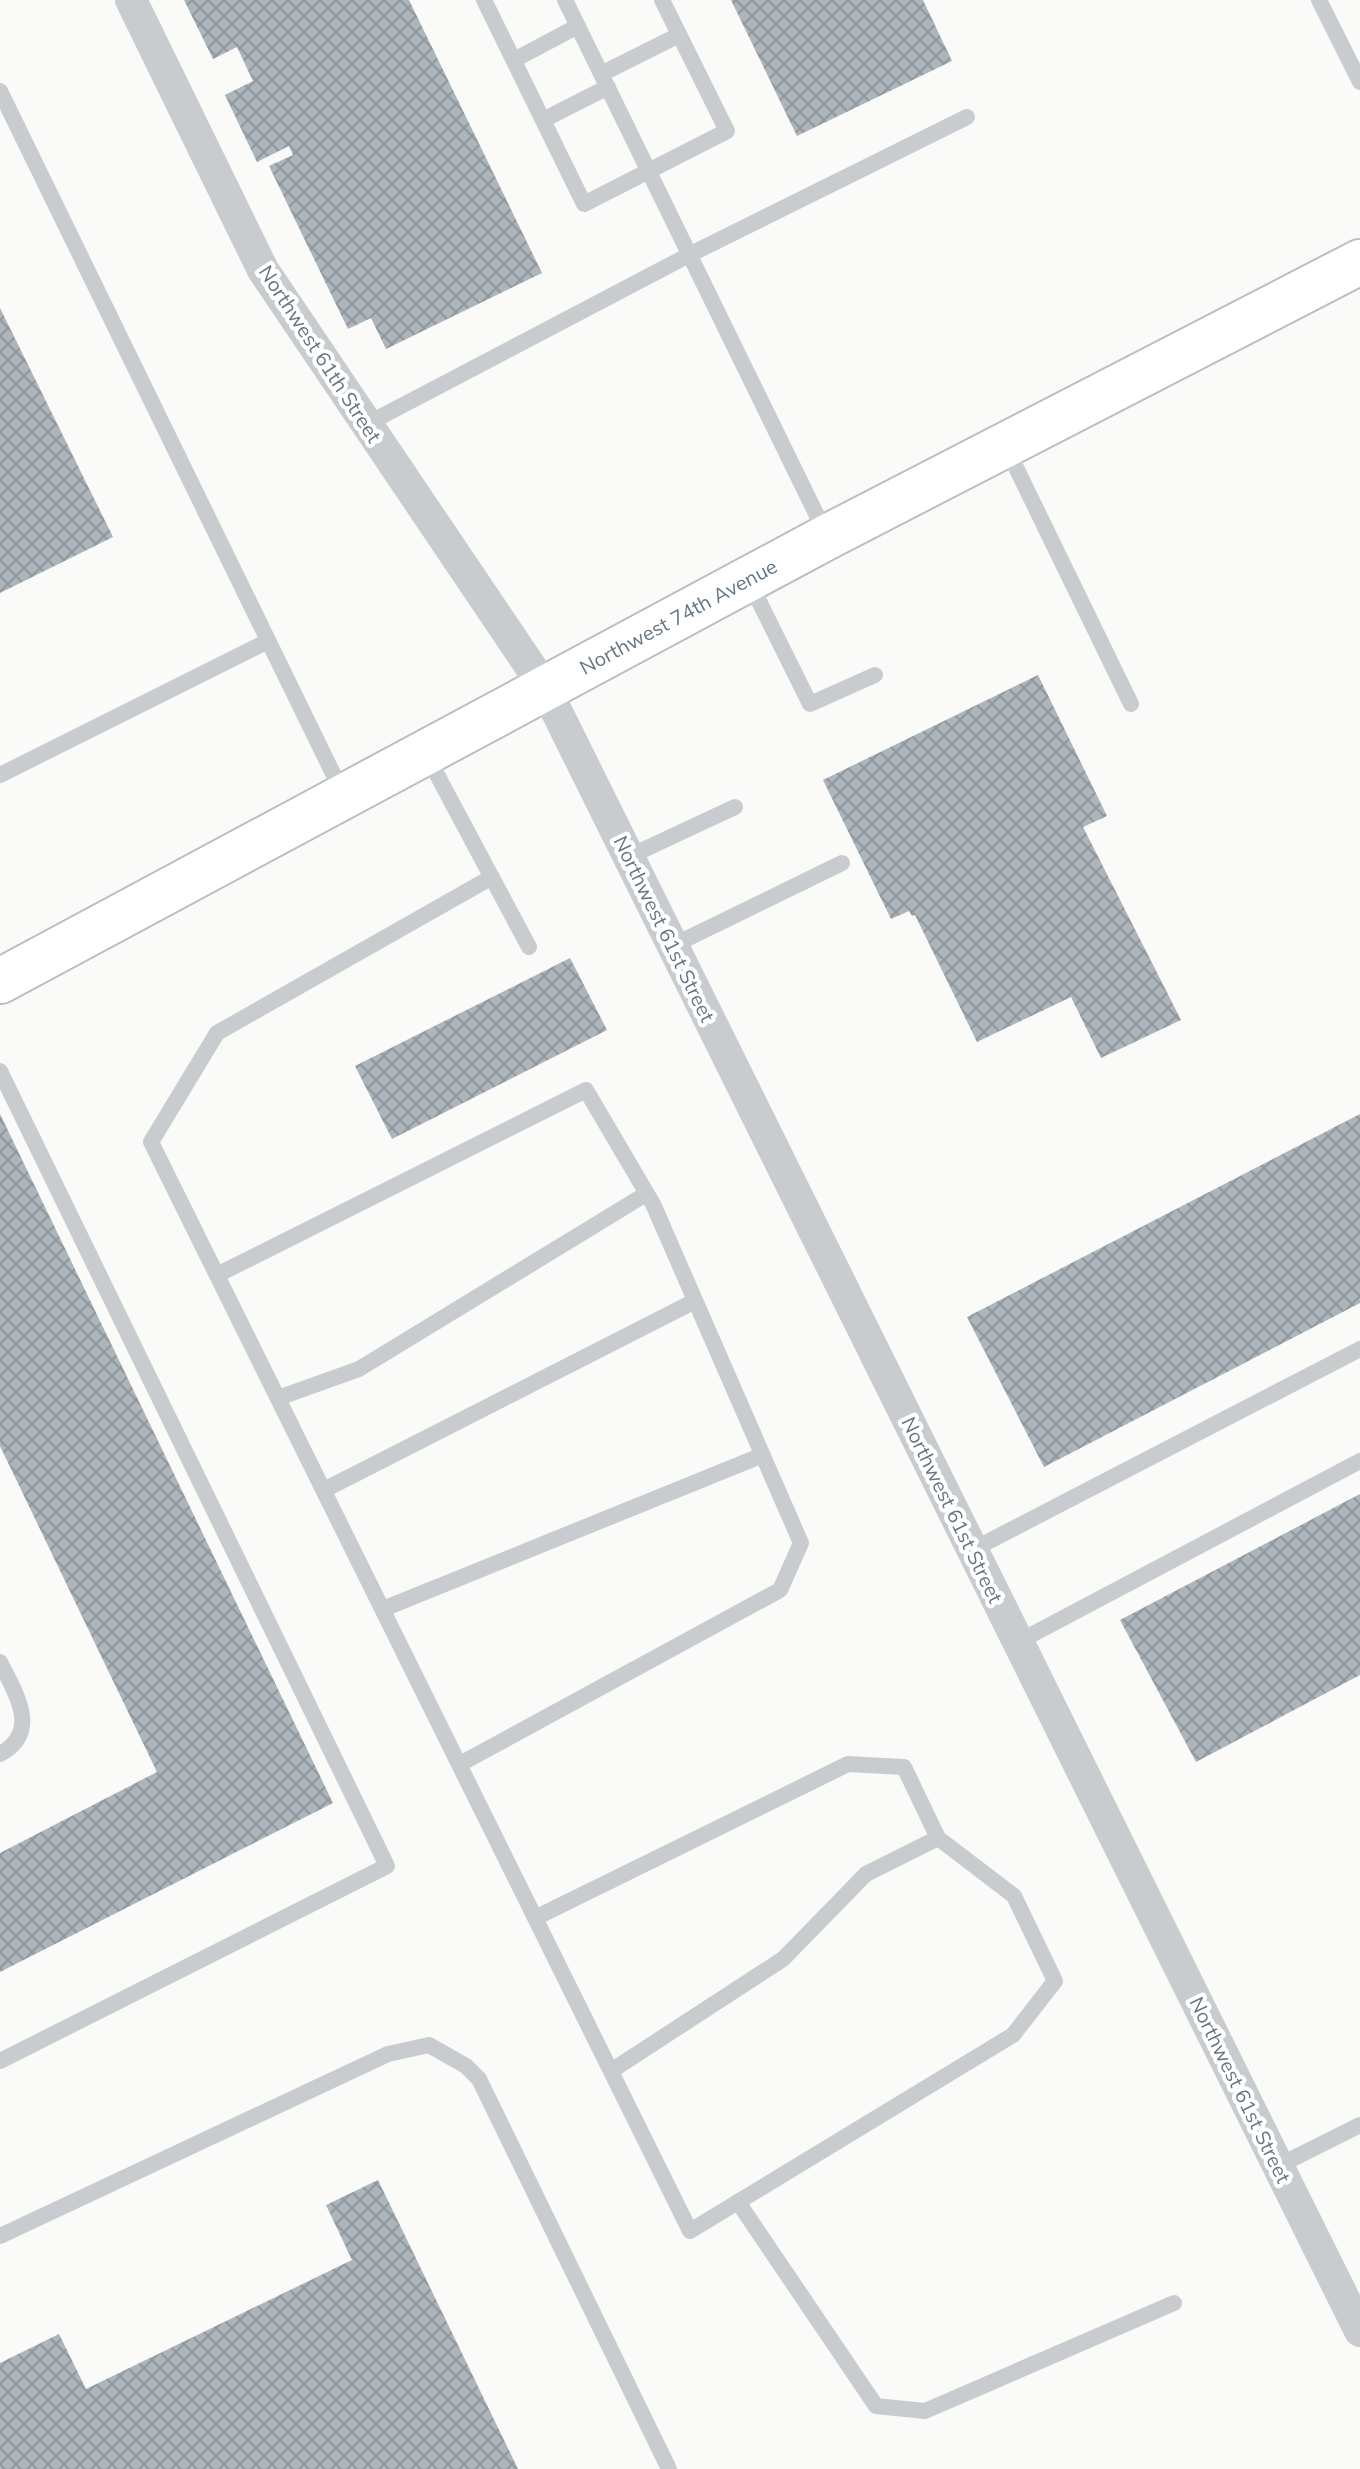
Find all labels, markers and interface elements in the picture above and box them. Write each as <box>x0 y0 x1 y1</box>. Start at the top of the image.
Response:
street label: Northwest 61th Street <box>254 260 387 447</box>
street label: Northwest 74th Avenue <box>575 553 781 680</box>
street label: Northwest 61st Street <box>608 831 720 1026</box>
street label: Northwest 61st Street <box>896 1412 1008 1607</box>
street label: Northwest 61st Street <box>1184 1992 1296 2187</box>

